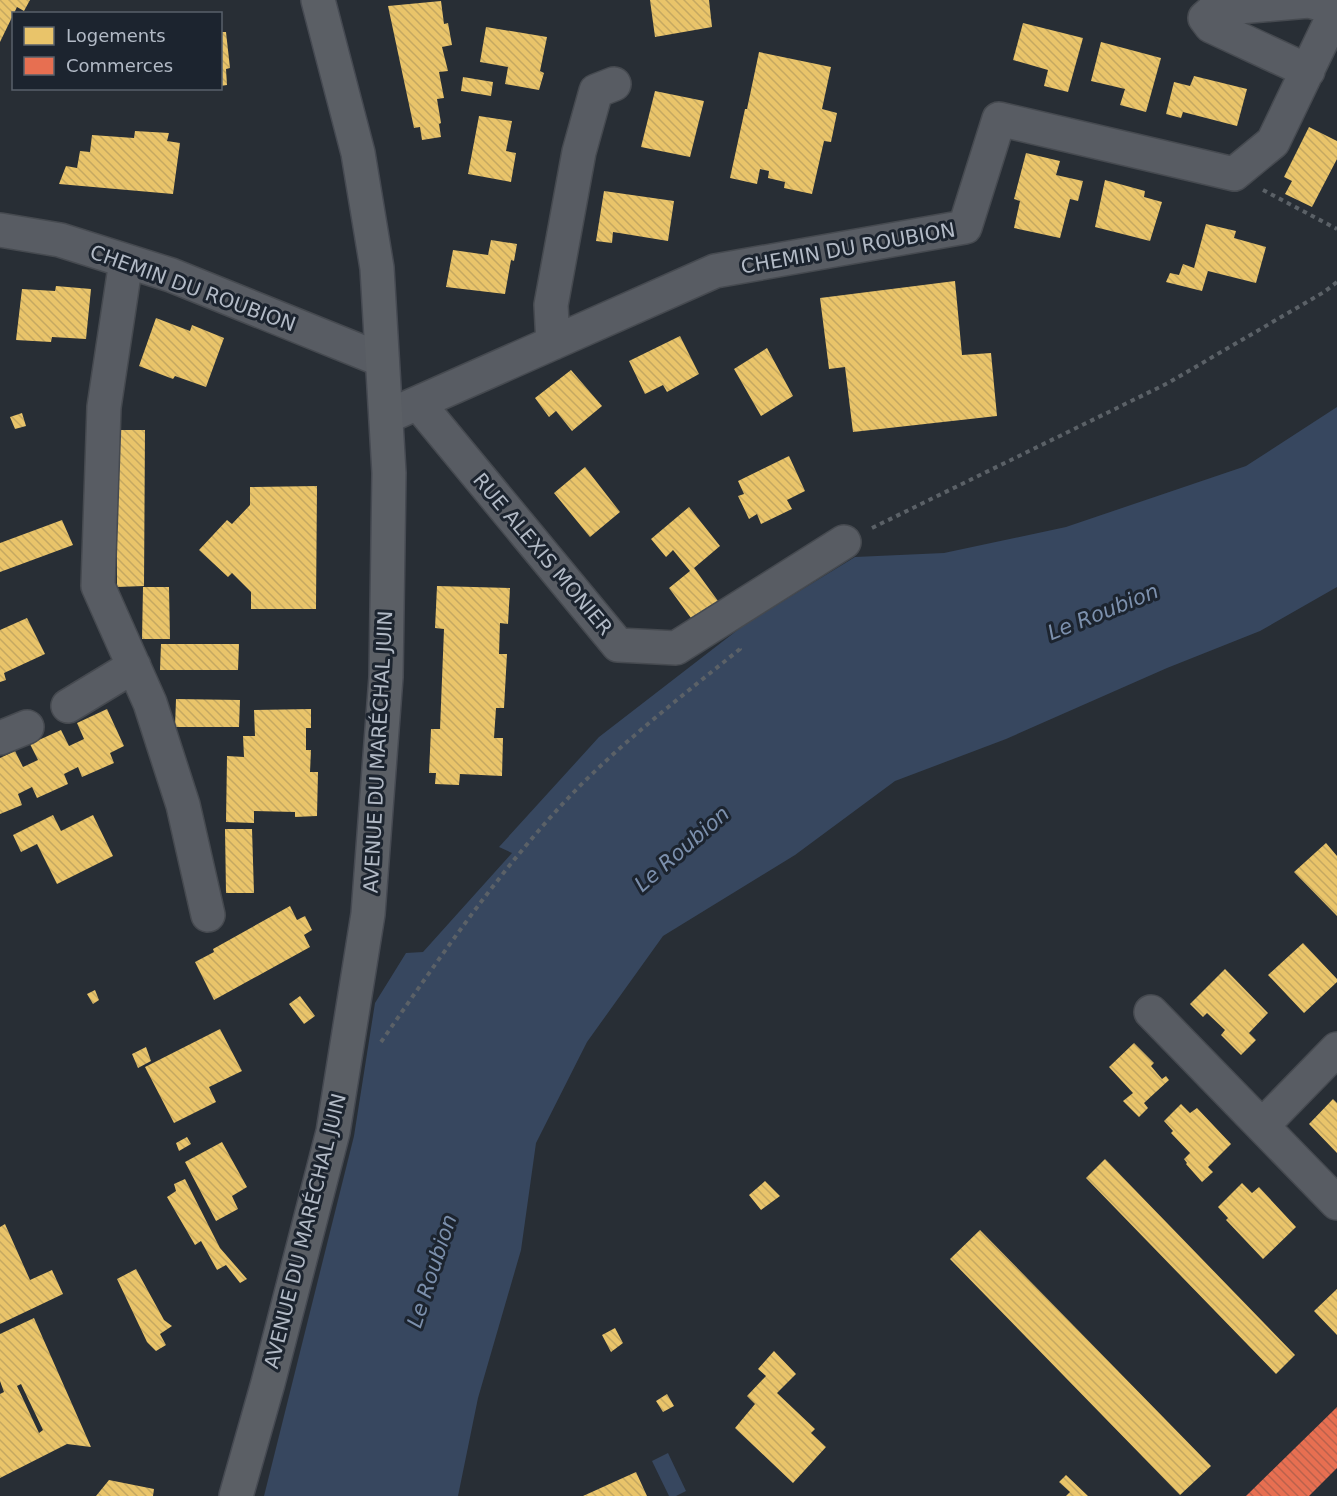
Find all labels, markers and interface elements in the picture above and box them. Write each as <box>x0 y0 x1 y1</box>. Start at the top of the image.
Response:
legend <box>12 12 222 90</box>
text: Logements <box>66 25 166 46</box>
text: Commerces <box>66 55 173 76</box>
street label: CHEMIN DU ROUBION <box>739 217 957 279</box>
street label: CHEMIN DU ROUBION <box>87 240 299 336</box>
street label: RUE ALEXIS MONIER <box>468 468 618 640</box>
water label: Le Roubion <box>1044 579 1162 645</box>
street label: AVENUE DU MARÉCHAL JUIN <box>359 610 397 894</box>
water label: Le Roubion <box>630 801 734 897</box>
street label: AVENUE DU MARÉCHAL JUIN <box>259 1091 351 1371</box>
water label: Le Roubion <box>402 1211 462 1331</box>

